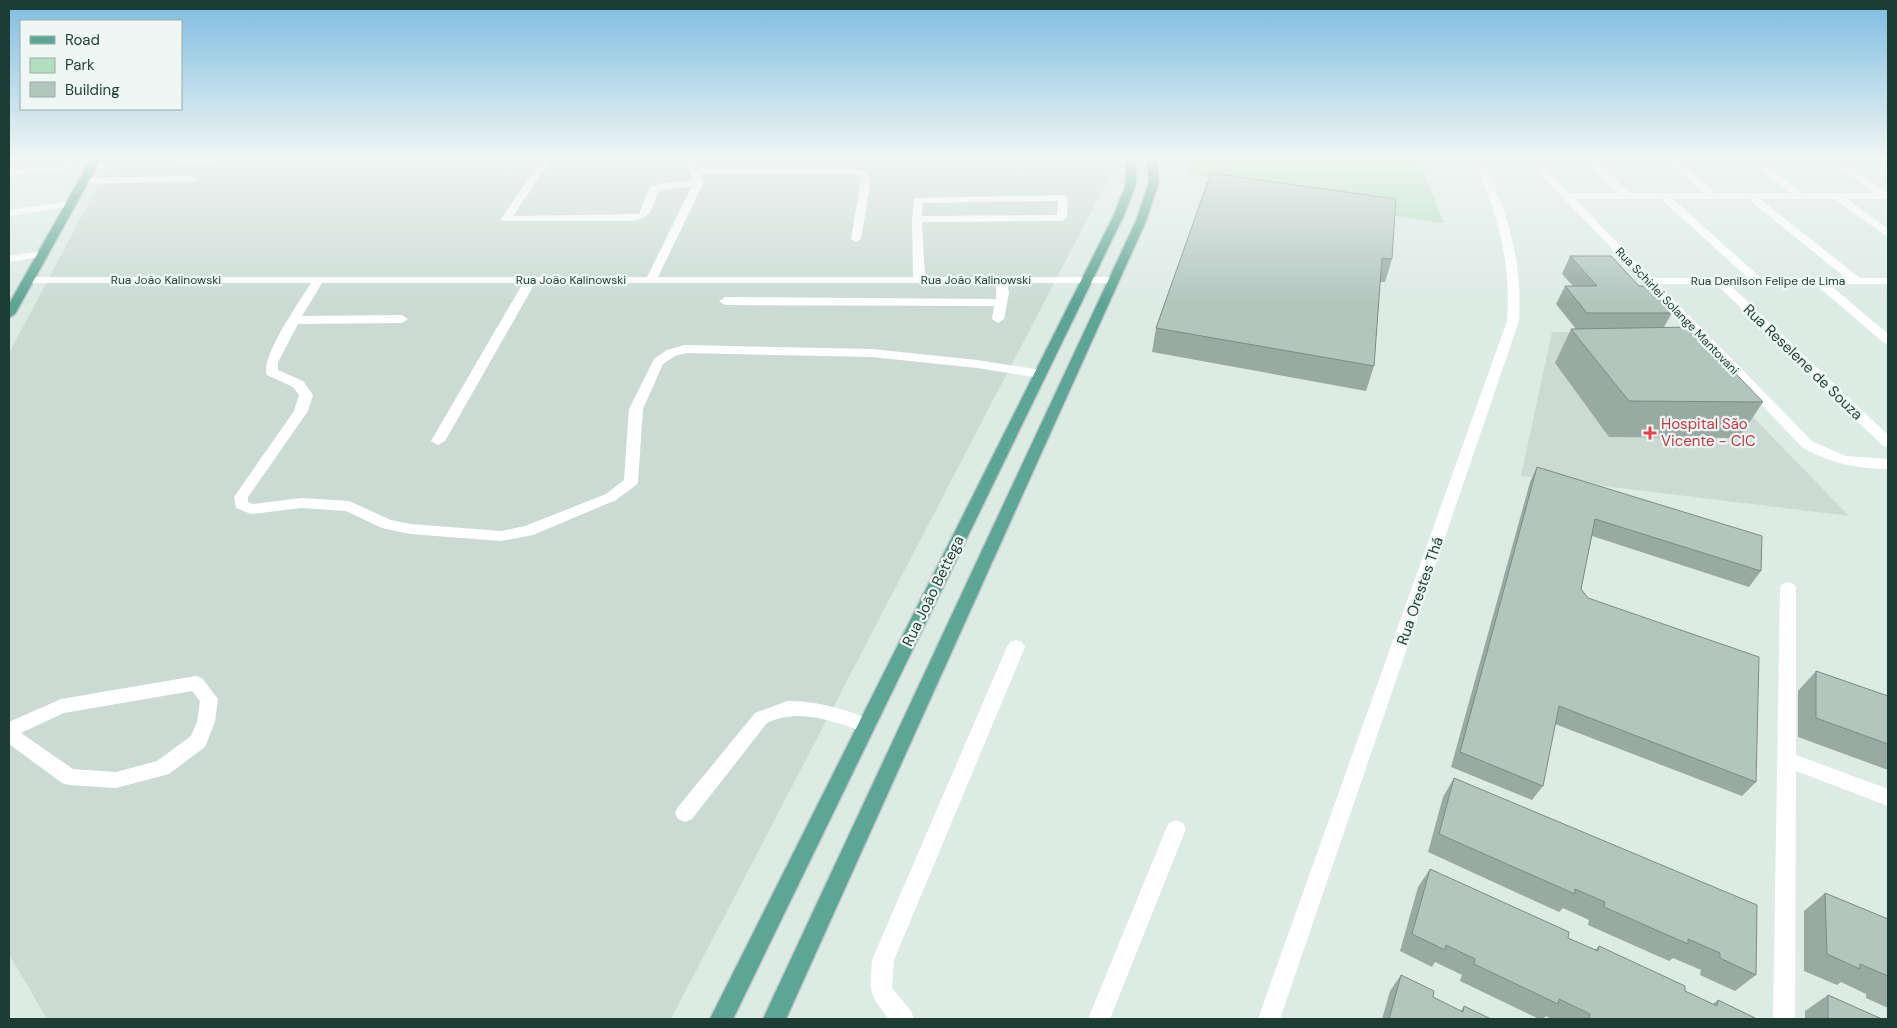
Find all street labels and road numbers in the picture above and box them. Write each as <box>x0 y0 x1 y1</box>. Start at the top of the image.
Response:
street label: Rua Schirlei Solange Mantovani <box>1612 244 1742 378</box>
street label: Rua João Kalinowski <box>111 272 221 288</box>
street label: Rua João Kalinowski <box>516 272 626 288</box>
street label: Rua João Kalinowski <box>921 272 1031 288</box>
street label: Rua Denilson Felipe de Lima <box>1691 273 1845 289</box>
street label: Rua Reselene de Souza <box>1739 300 1867 424</box>
street label: Rua João Bettega <box>897 532 969 650</box>
street label: Rua Orestes Thá <box>1392 534 1448 648</box>

